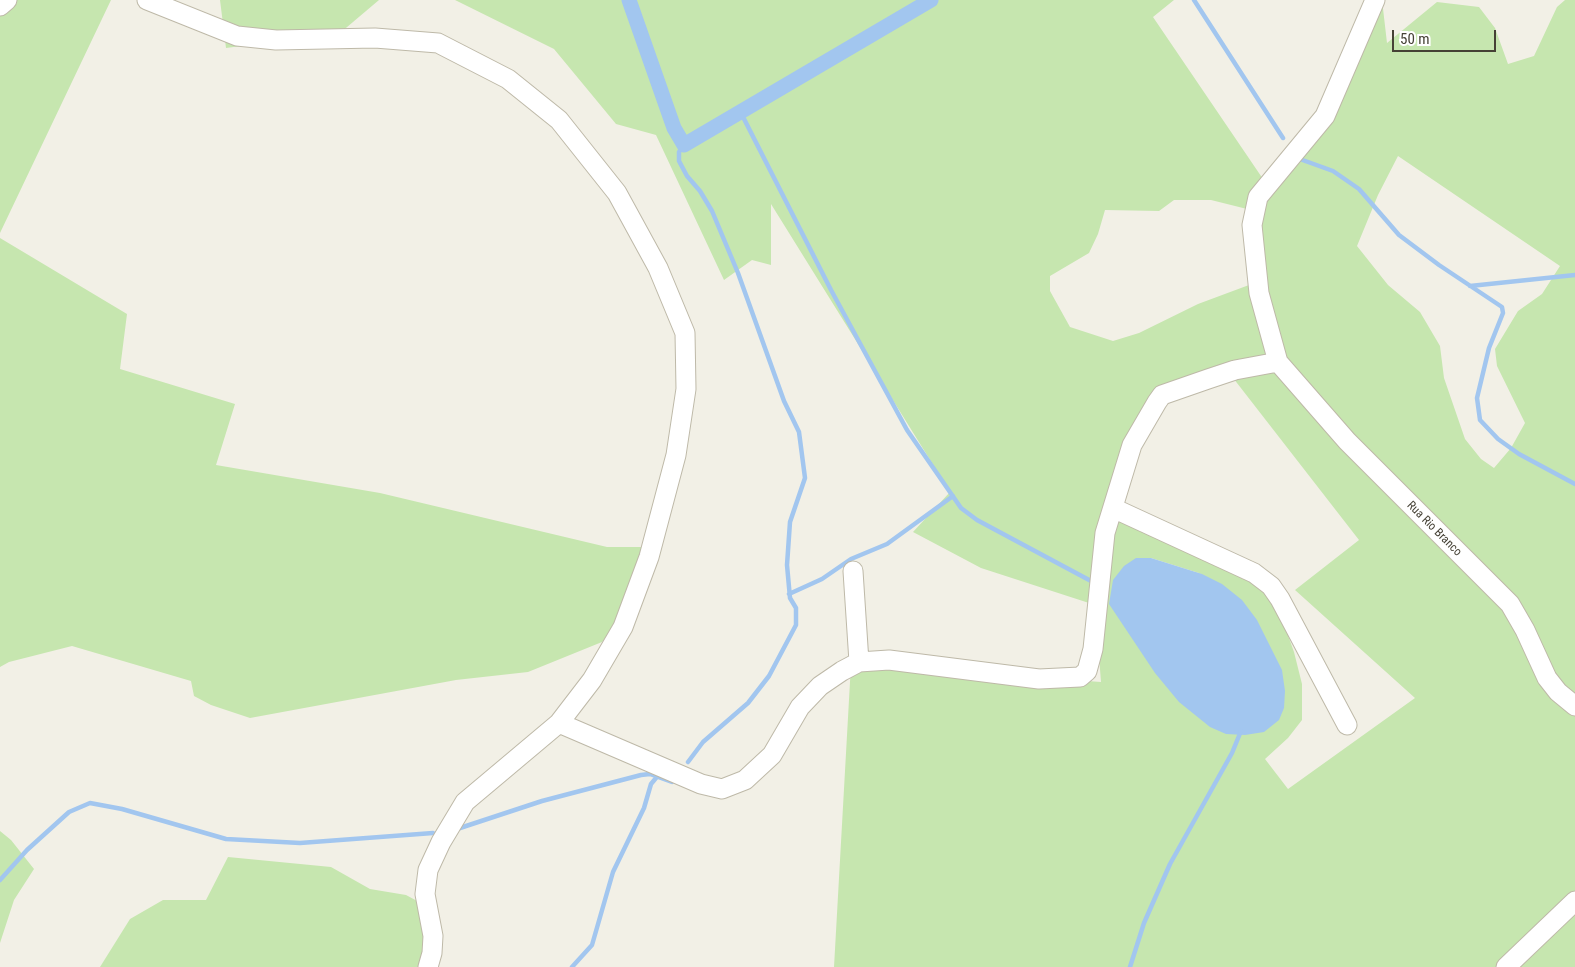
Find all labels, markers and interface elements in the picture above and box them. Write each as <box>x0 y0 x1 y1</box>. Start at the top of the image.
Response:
scale bar <box>1395 20 1499 52</box>
text: 50 m <box>1400 30 1430 48</box>
street label: Rua Rio Branco <box>1404 499 1464 559</box>

